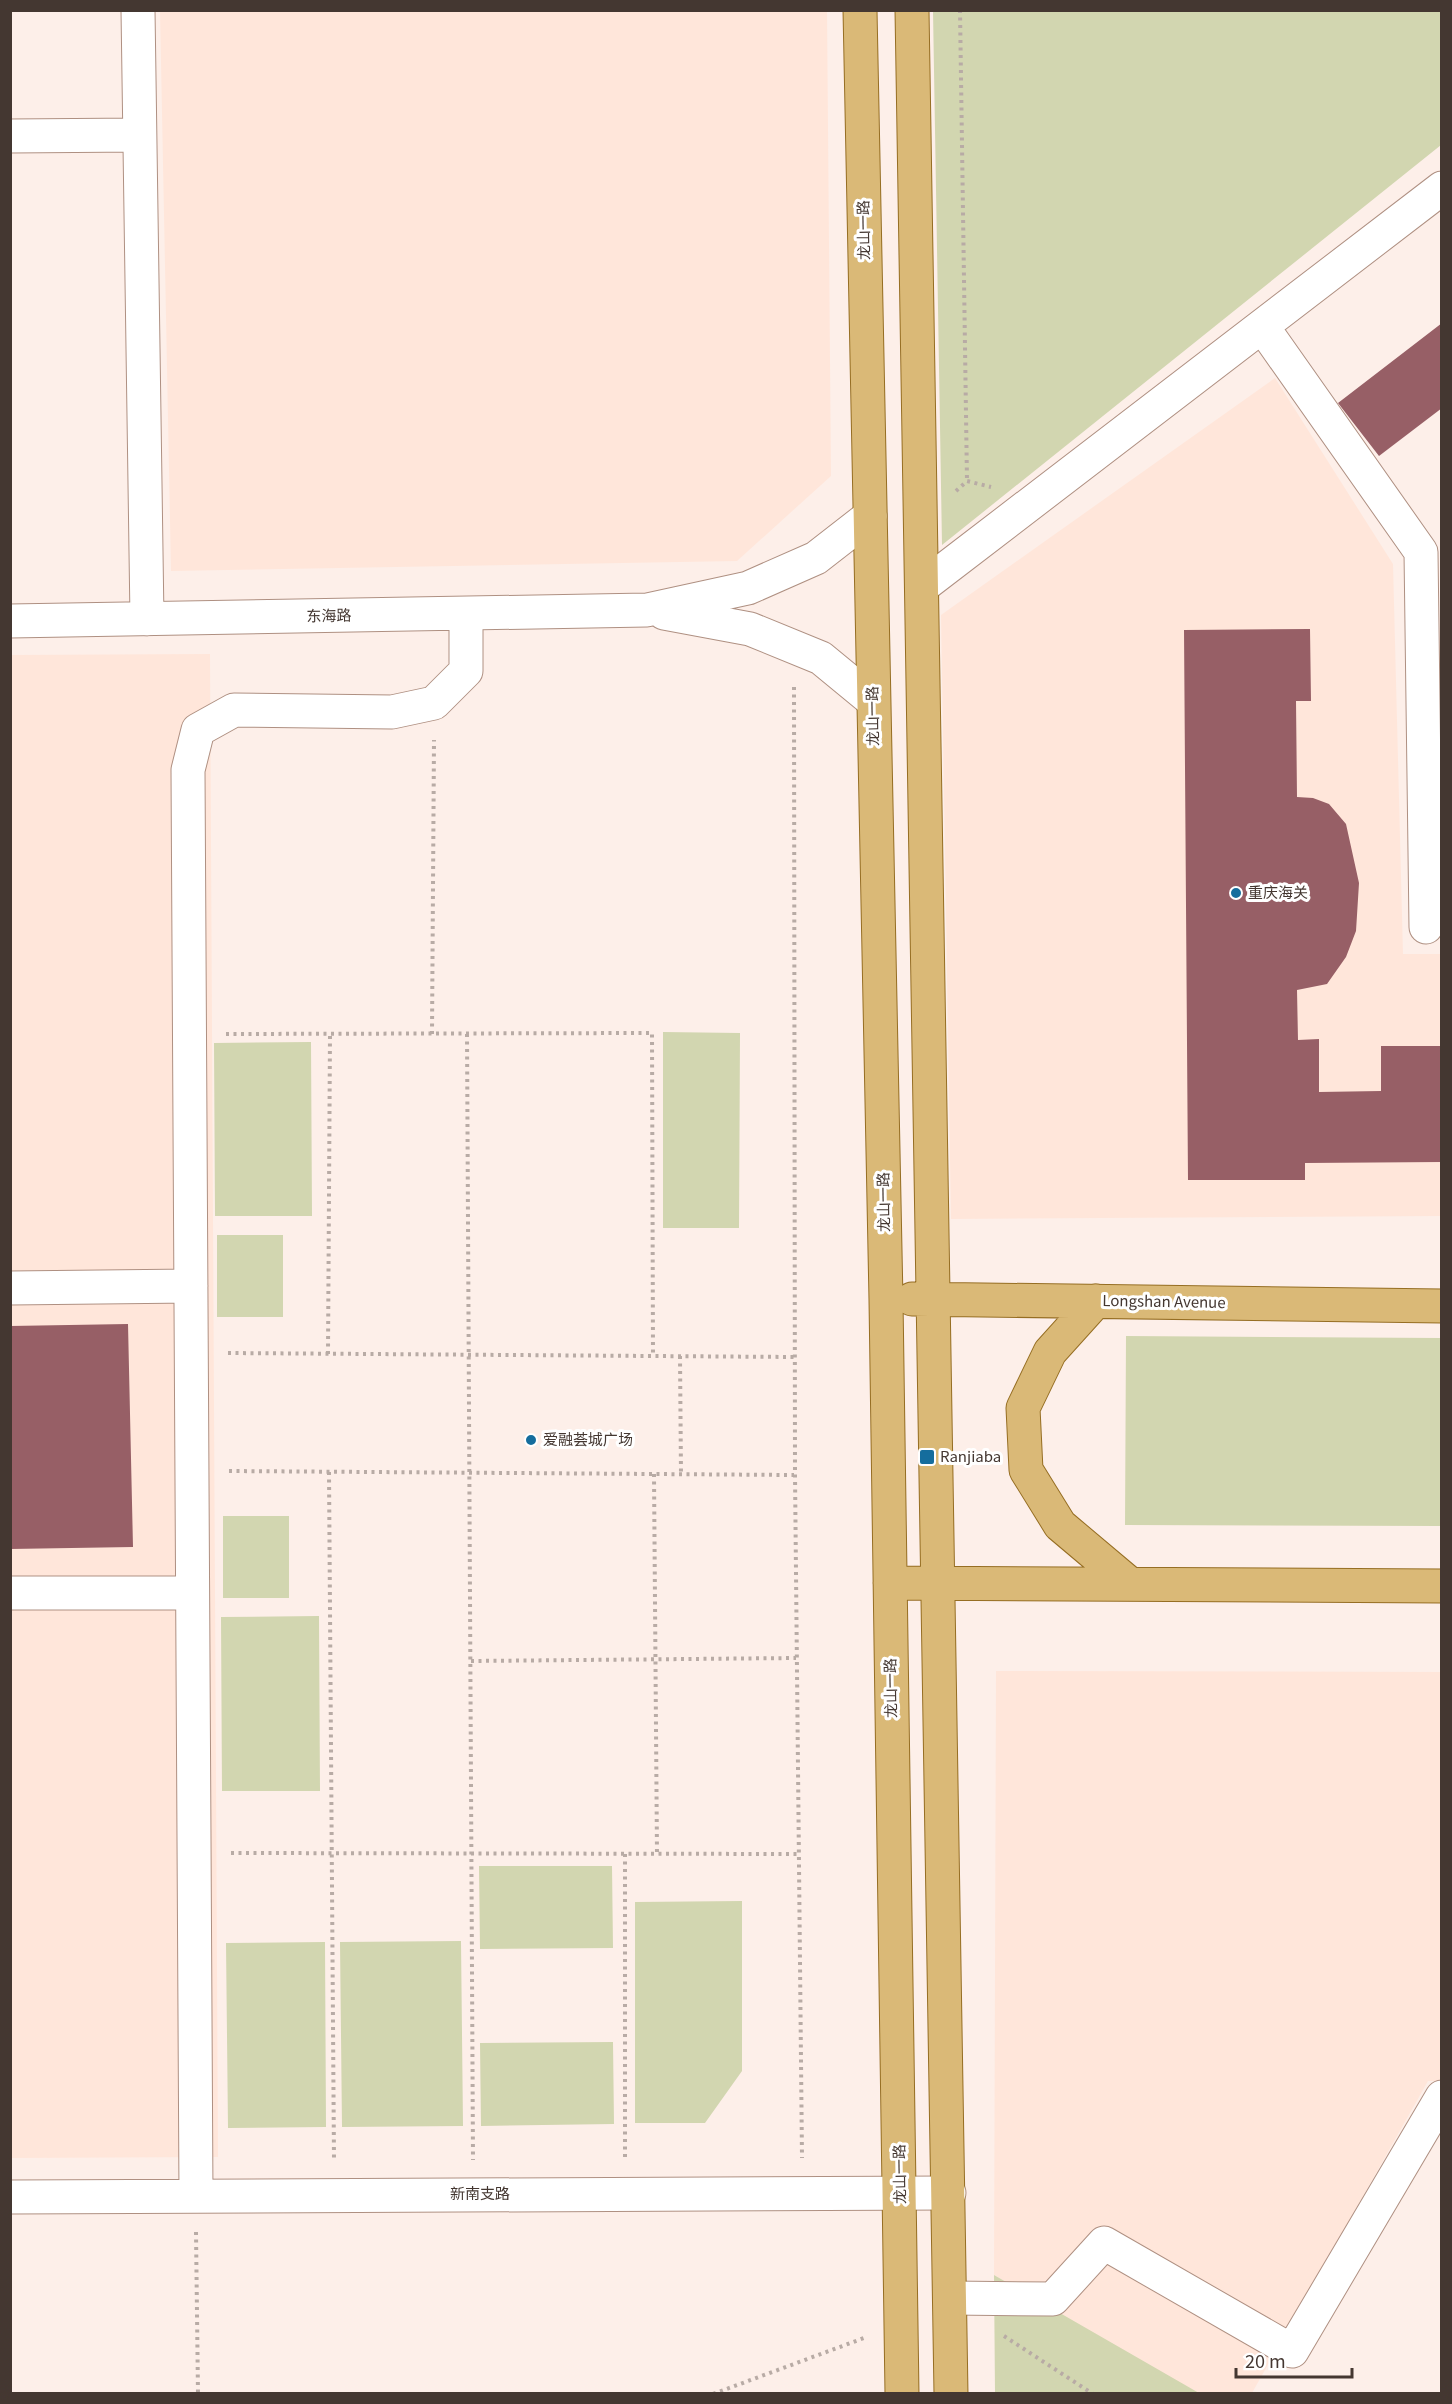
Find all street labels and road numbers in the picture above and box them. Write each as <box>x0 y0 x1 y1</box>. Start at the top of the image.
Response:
street label: 龙山一路 <box>851 200 874 260</box>
street label: 东海路 <box>306 604 352 625</box>
street label: 龙山一路 <box>860 686 883 746</box>
street label: 龙山一路 <box>871 1172 894 1232</box>
street label: Longshan Avenue <box>1102 1289 1226 1312</box>
street label: 龙山一路 <box>878 1658 901 1718</box>
street label: 龙山一路 <box>887 2144 910 2204</box>
street label: 新南支路 <box>450 2182 510 2203</box>

